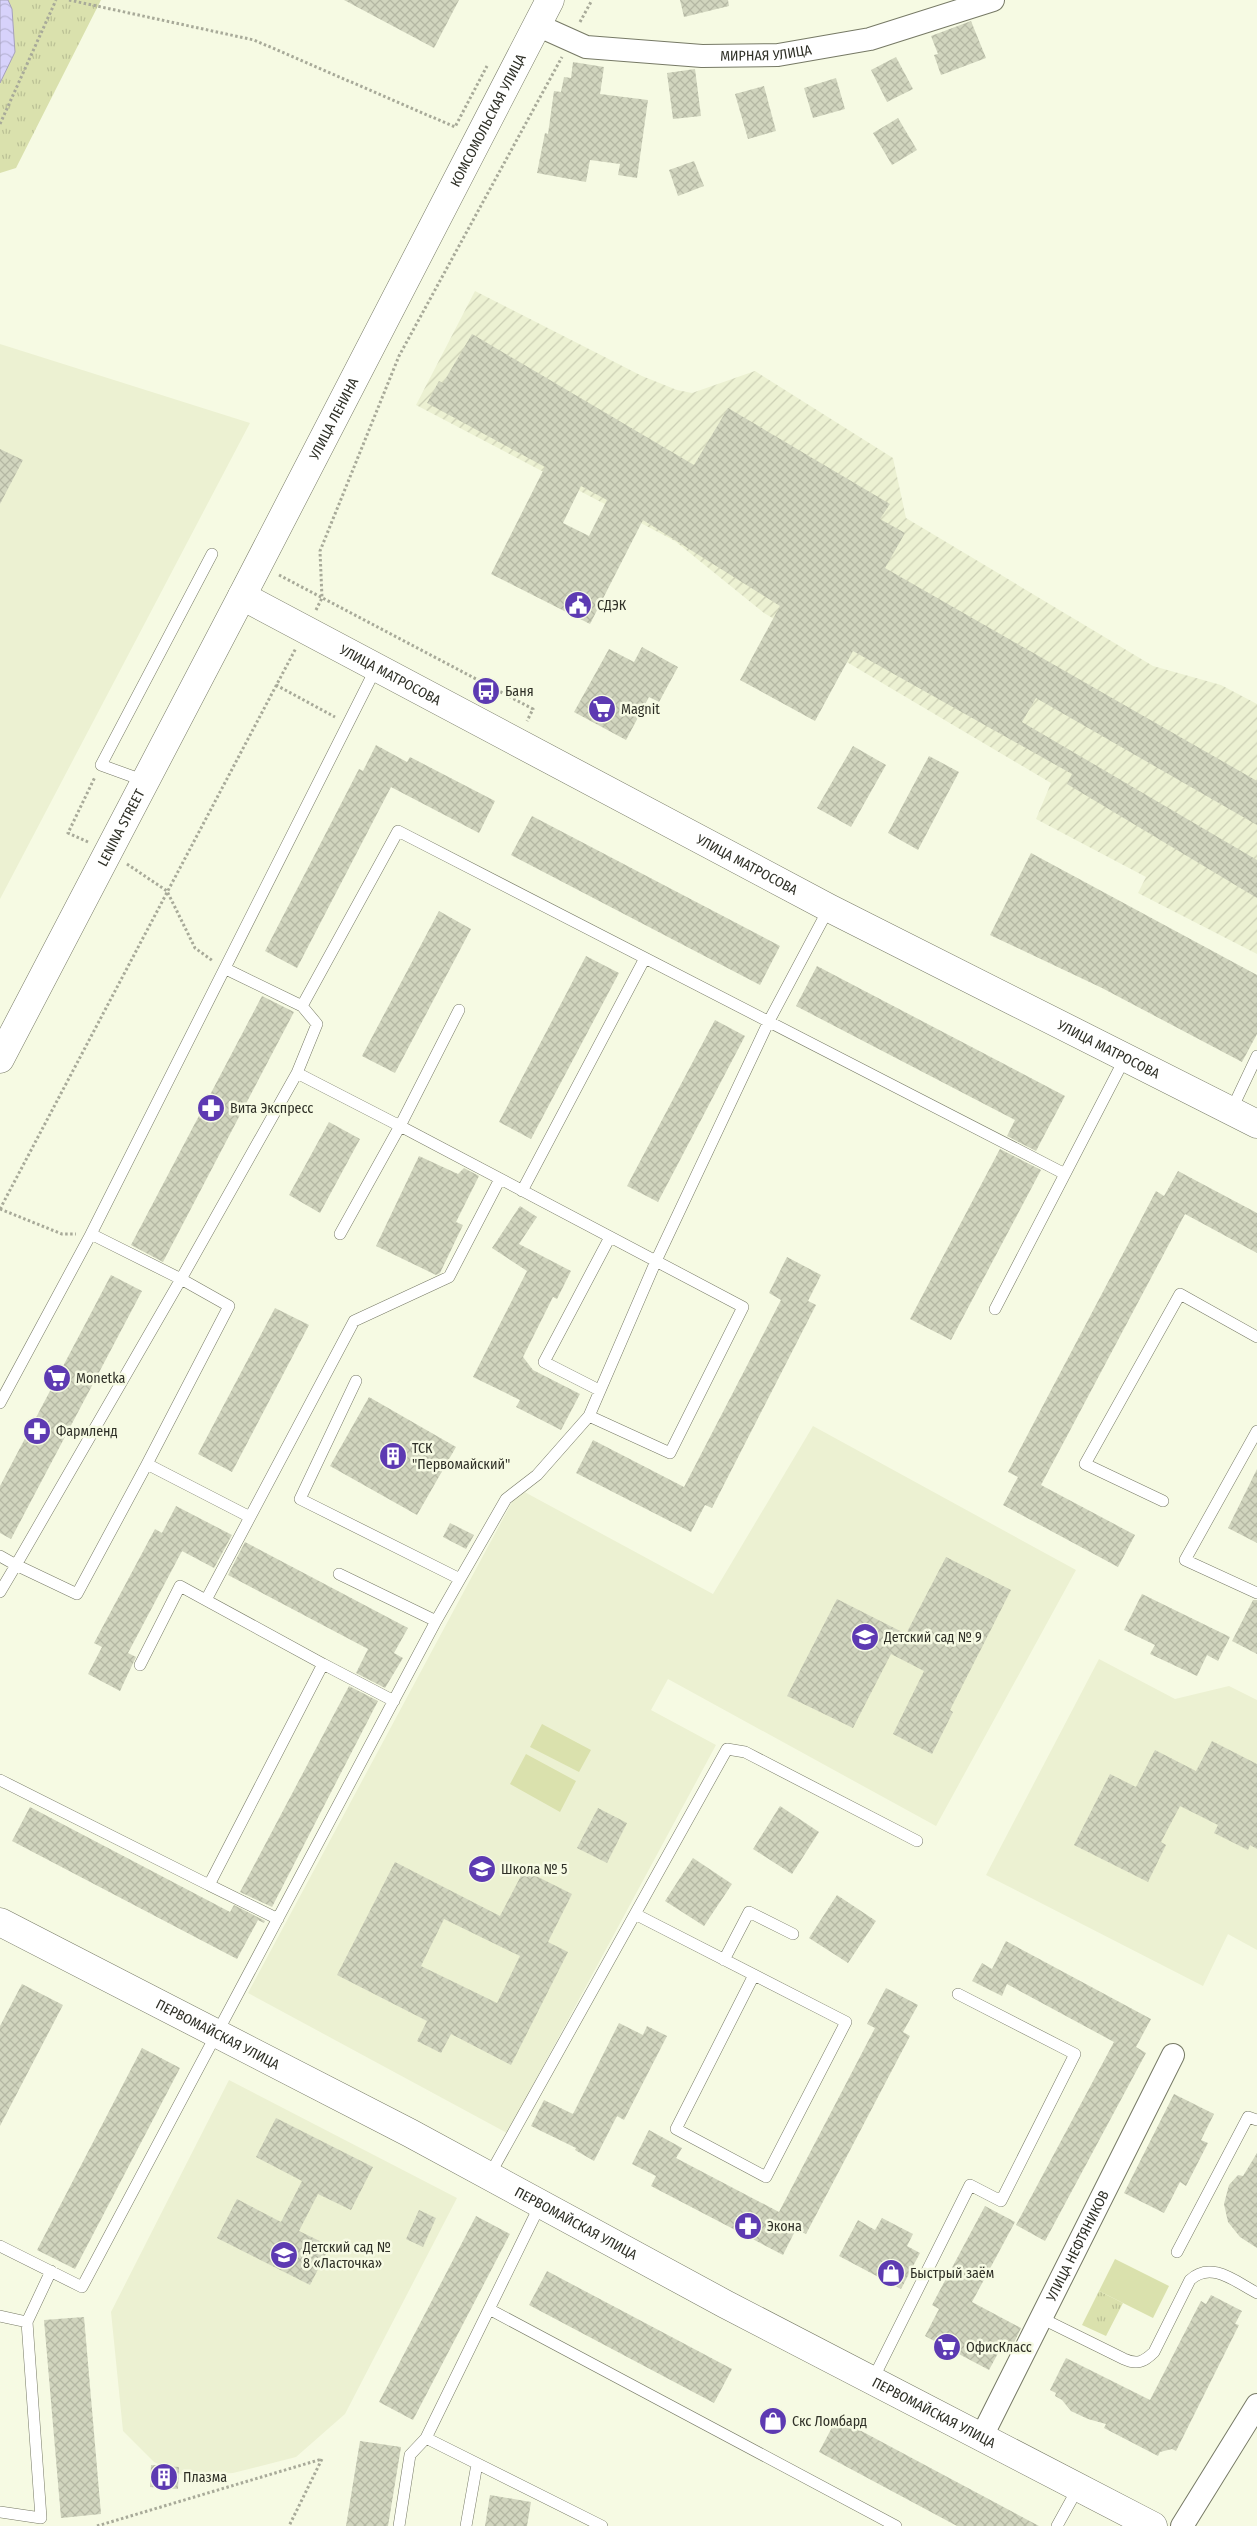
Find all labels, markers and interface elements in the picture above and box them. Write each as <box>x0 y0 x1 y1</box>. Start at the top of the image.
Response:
street label: МИРНАЯ УЛИЦА <box>720 41 813 64</box>
street label: КОМСОМОЛЬСКАЯ УЛИЦА <box>447 50 530 190</box>
street label: УЛИЦА ЛЕНИНА <box>305 374 362 463</box>
public building icon: СДЭК <box>563 590 593 620</box>
place label: СДЭК <box>597 597 627 614</box>
street label: УЛИЦА МАТРОСОВА <box>336 641 444 709</box>
bus stop icon: Баня <box>471 676 501 706</box>
place label: Баня <box>505 683 534 700</box>
supermarket icon: Magnit <box>587 694 617 724</box>
place label: Magnit <box>621 701 660 718</box>
street label: LENINA STREET <box>94 786 148 869</box>
street label: УЛИЦА МАТРОСОВА <box>693 830 801 899</box>
street label: УЛИЦА МАТРОСОВА <box>1054 1016 1163 1082</box>
pharmacy icon: Вита Экспресс <box>196 1093 226 1123</box>
place label: Вита Экспресс <box>230 1100 313 1117</box>
supermarket icon: Monetka <box>42 1363 72 1393</box>
place label: Monetka <box>76 1370 126 1387</box>
pharmacy icon: Фармленд <box>22 1416 52 1446</box>
place label: Фармленд <box>56 1423 118 1440</box>
place label: ТСК "Первомайский" <box>412 1440 510 1473</box>
building icon: ТСК "Первомайский" <box>378 1441 408 1471</box>
school or university icon: Детский сад № 9 <box>850 1622 880 1652</box>
place label: Детский сад № 9 <box>883 1629 982 1646</box>
school or university icon: Школа № 5 <box>467 1854 497 1884</box>
place label: Школа № 5 <box>501 1861 567 1878</box>
street label: ПЕРВОМАЙСКАЯ УЛИЦА <box>153 1995 283 2073</box>
street label: ПЕРВОМАЙСКАЯ УЛИЦА <box>512 2183 641 2263</box>
street label: УЛИЦА НЕФТЯНИКОВ <box>1042 2187 1112 2305</box>
pharmacy icon: Экона <box>733 2211 763 2241</box>
place label: Экона <box>767 2218 802 2235</box>
place label: Детский сад № 8 «Ласточка» <box>302 2239 391 2272</box>
school or university icon: Детский сад № 8 «Ласточка» <box>269 2240 299 2270</box>
shop icon: Быстрый заём <box>876 2258 906 2288</box>
place label: Быстрый заём <box>910 2265 994 2282</box>
supermarket icon: ОфисКласс <box>932 2332 962 2362</box>
place label: ОфисКласс <box>966 2339 1032 2356</box>
street label: ПЕРВОМАЙСКАЯ УЛИЦА <box>869 2373 999 2452</box>
shop icon: Скс Ломбард <box>758 2406 788 2436</box>
place label: Скс Ломбард <box>792 2413 867 2430</box>
building icon: Плазма <box>149 2462 179 2492</box>
place label: Плазма <box>183 2469 227 2486</box>

